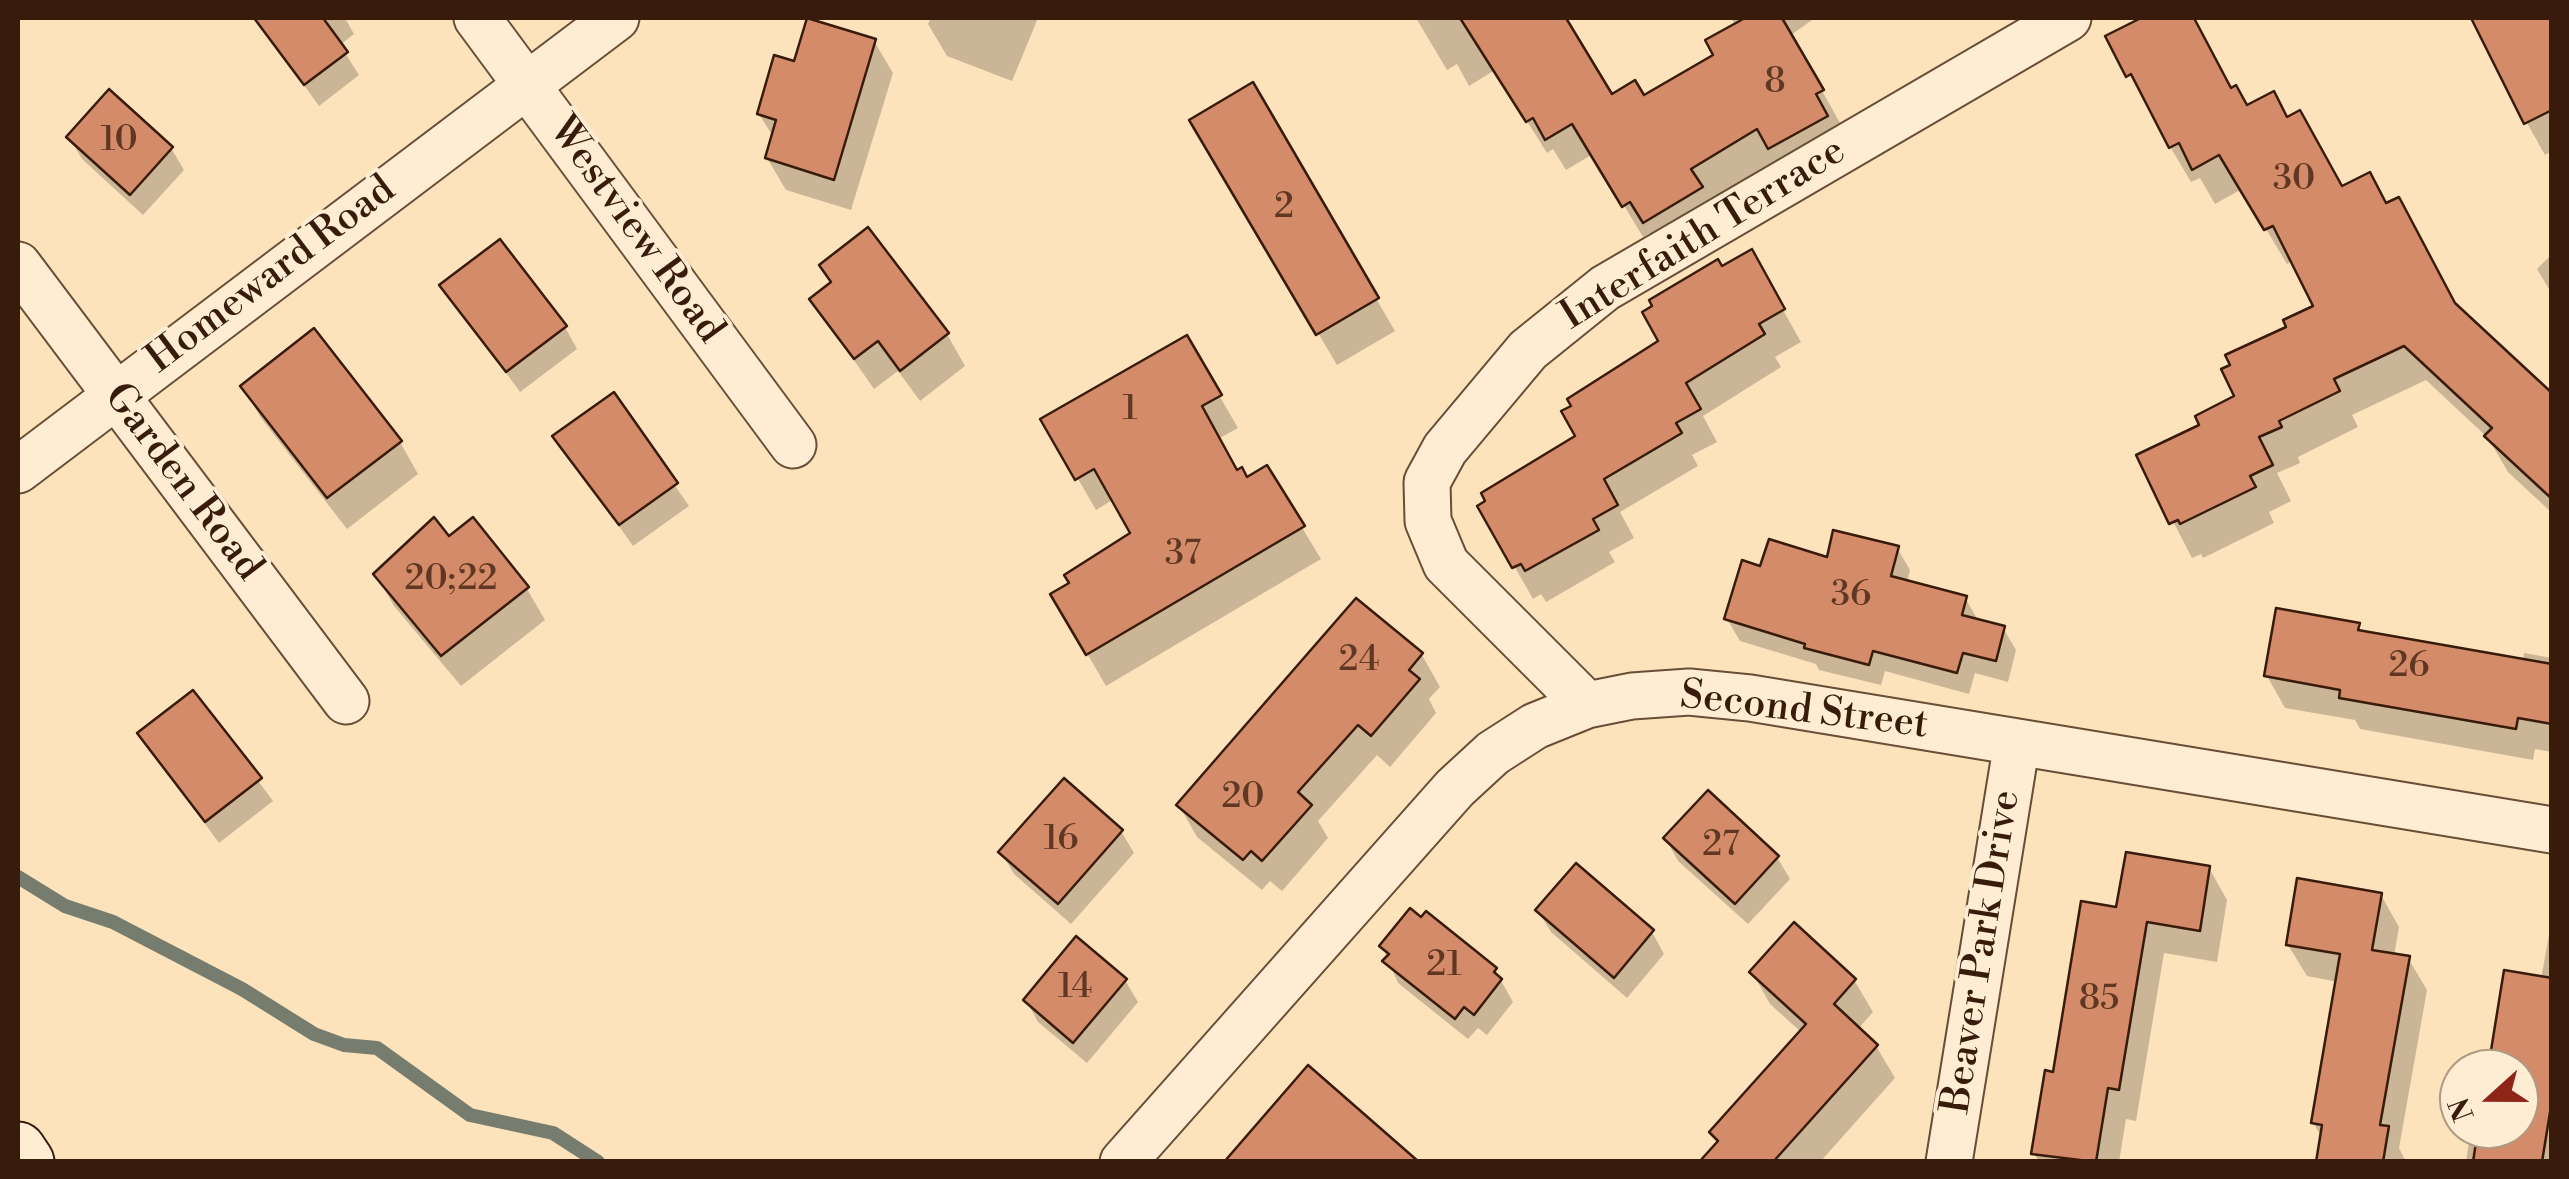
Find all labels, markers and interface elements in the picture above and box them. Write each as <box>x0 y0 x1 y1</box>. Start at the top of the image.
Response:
house number: 8 <box>1764 63 1786 105</box>
street label: Westview Road <box>537 109 733 353</box>
house number: 10 <box>100 121 138 163</box>
street label: Interfaith Terrace <box>1553 128 1855 342</box>
house number: 30 <box>2273 160 2315 202</box>
street label: Homeward Road <box>138 167 406 385</box>
house number: 2 <box>1274 188 1294 230</box>
street label: Garden Road <box>92 375 272 591</box>
house number: 1 <box>1122 390 1138 432</box>
house number: 37 <box>1165 535 1201 577</box>
house number: 20;22 <box>405 560 497 602</box>
house number: 36 <box>1831 576 1871 618</box>
house number: 24 <box>1338 641 1380 683</box>
house number: 26 <box>2388 647 2430 689</box>
street label: Second Street <box>1677 673 1931 751</box>
house number: 20 <box>1221 778 1265 820</box>
street label: Beaver Park Drive <box>1934 787 2032 1117</box>
house number: 16 <box>1043 820 1079 862</box>
house number: 27 <box>1702 826 1740 868</box>
house number: 21 <box>1426 946 1462 988</box>
house number: 14 <box>1058 968 1092 1010</box>
house number: 85 <box>2079 980 2119 1022</box>
north arrow <box>2439 1049 2539 1149</box>
text: N <box>2442 1093 2483 1126</box>

